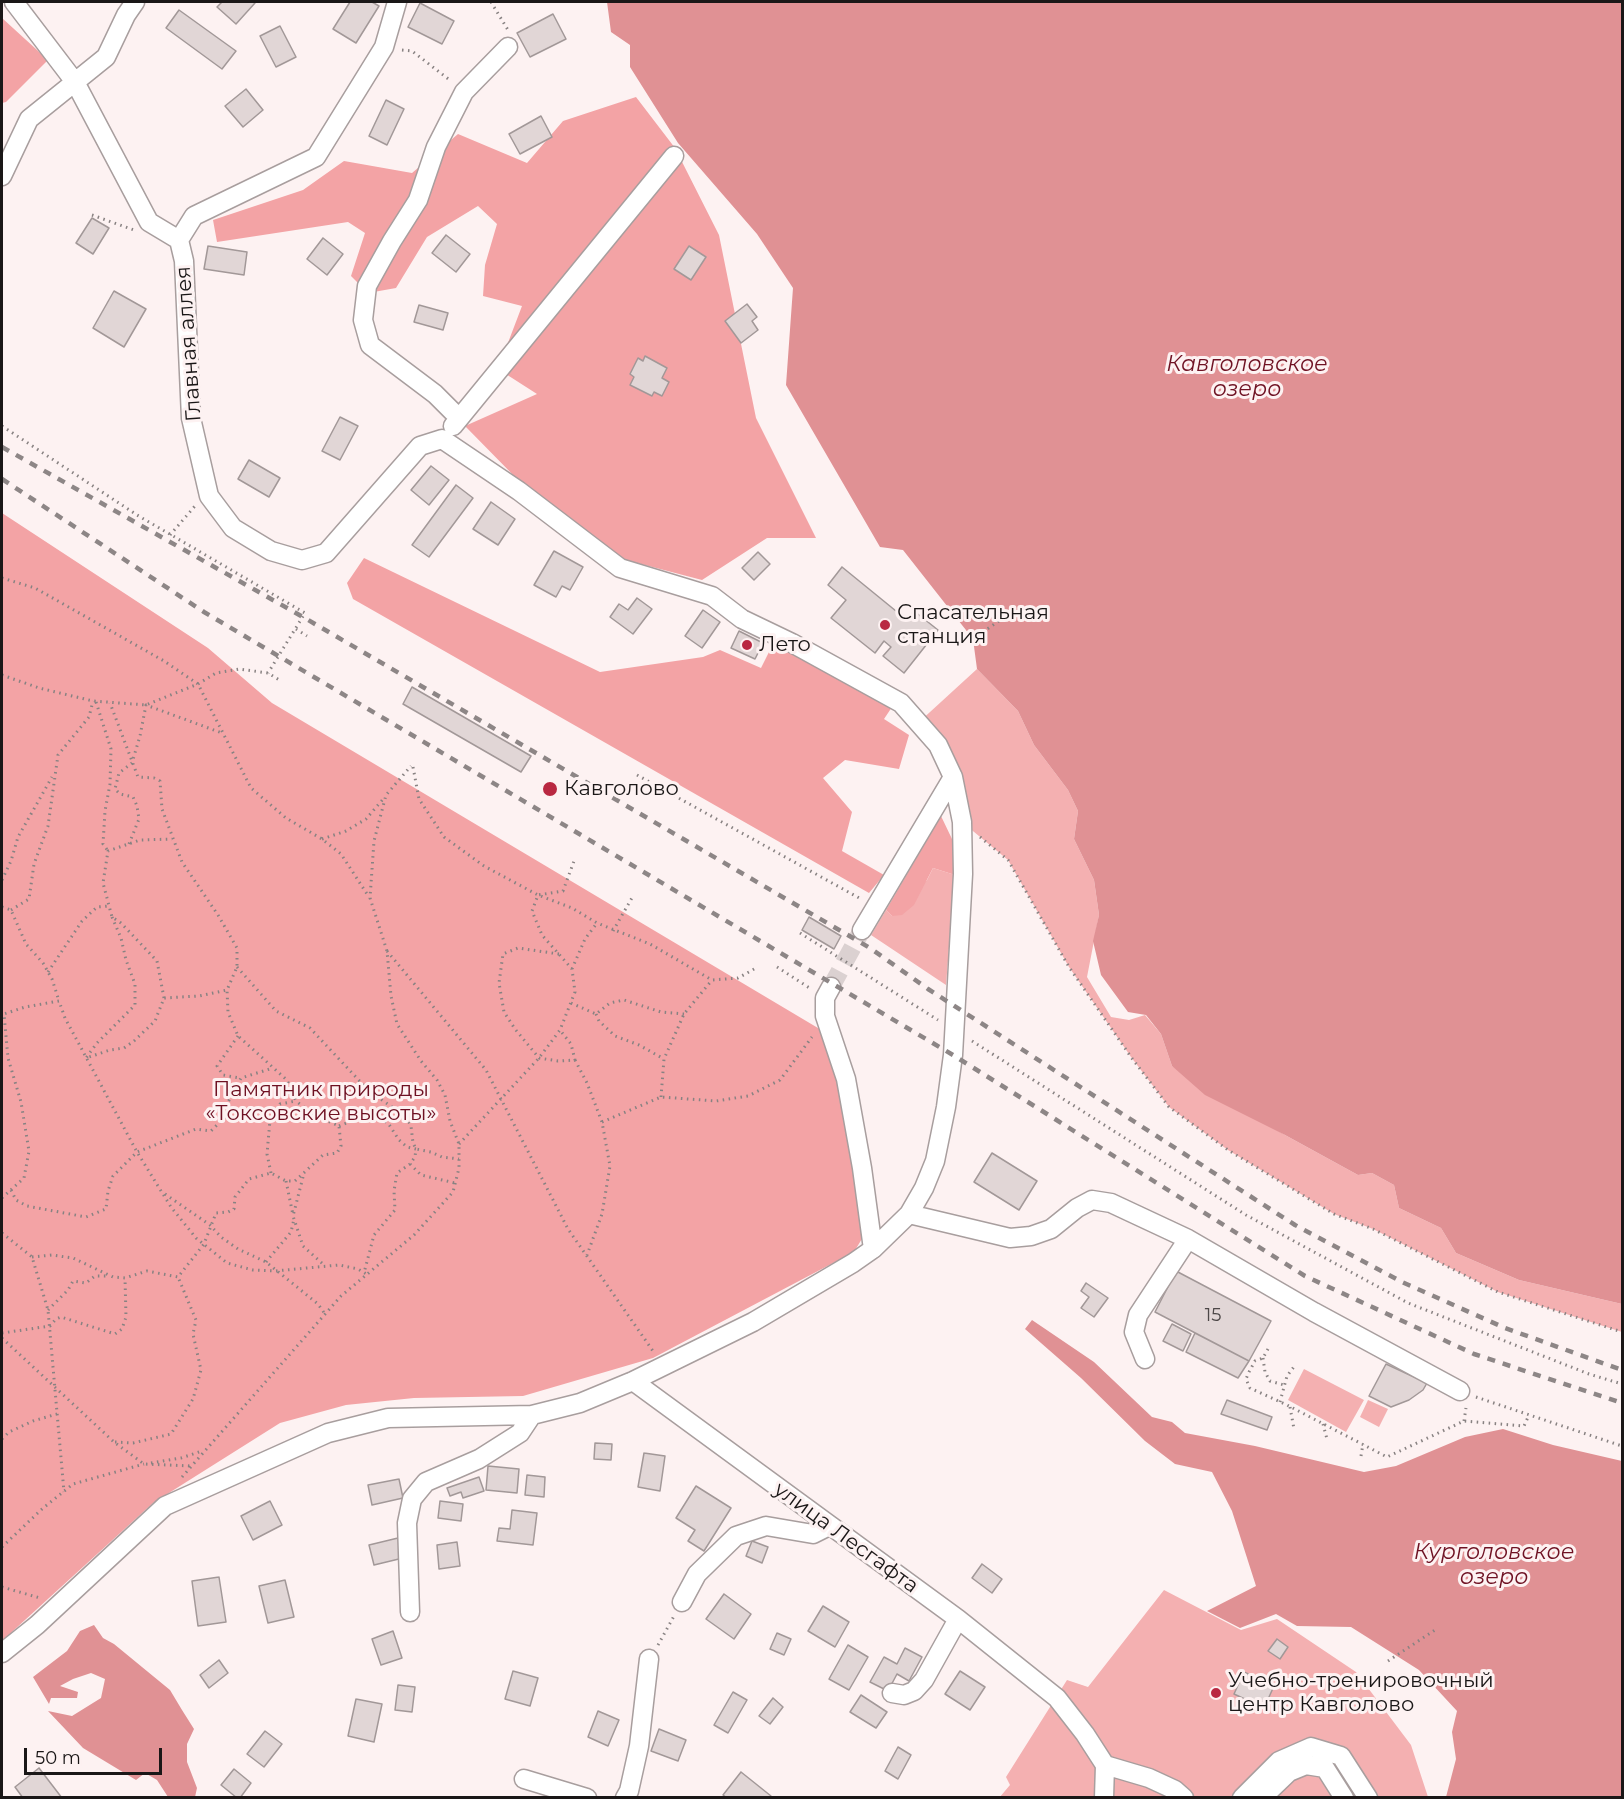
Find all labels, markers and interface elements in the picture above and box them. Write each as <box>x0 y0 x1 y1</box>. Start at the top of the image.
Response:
street label: Главная аллея <box>171 265 207 423</box>
water label: Кавголовское озеро <box>1166 352 1328 404</box>
place label: Спасательная станция <box>897 600 1049 650</box>
marker: Спасательная станция <box>878 618 892 632</box>
place label: Лето <box>759 632 811 658</box>
marker: Лето <box>740 638 754 652</box>
place label: Кавголово <box>564 776 679 802</box>
marker: Кавголово <box>541 780 559 798</box>
park label: Памятник природы «Токсовские высоты» <box>205 1077 437 1127</box>
house number: 15 <box>1205 1305 1221 1327</box>
street label: улица Лесгафта <box>769 1477 923 1599</box>
water label: Курголовское озеро <box>1414 1540 1574 1592</box>
place label: Учебно-тренировочный центр Кавголово <box>1228 1668 1494 1718</box>
marker: Учебно-тренировочный центр Кавголово <box>1209 1686 1223 1700</box>
scale bar <box>27 1736 165 1774</box>
text: 50 m <box>35 1747 81 1769</box>

